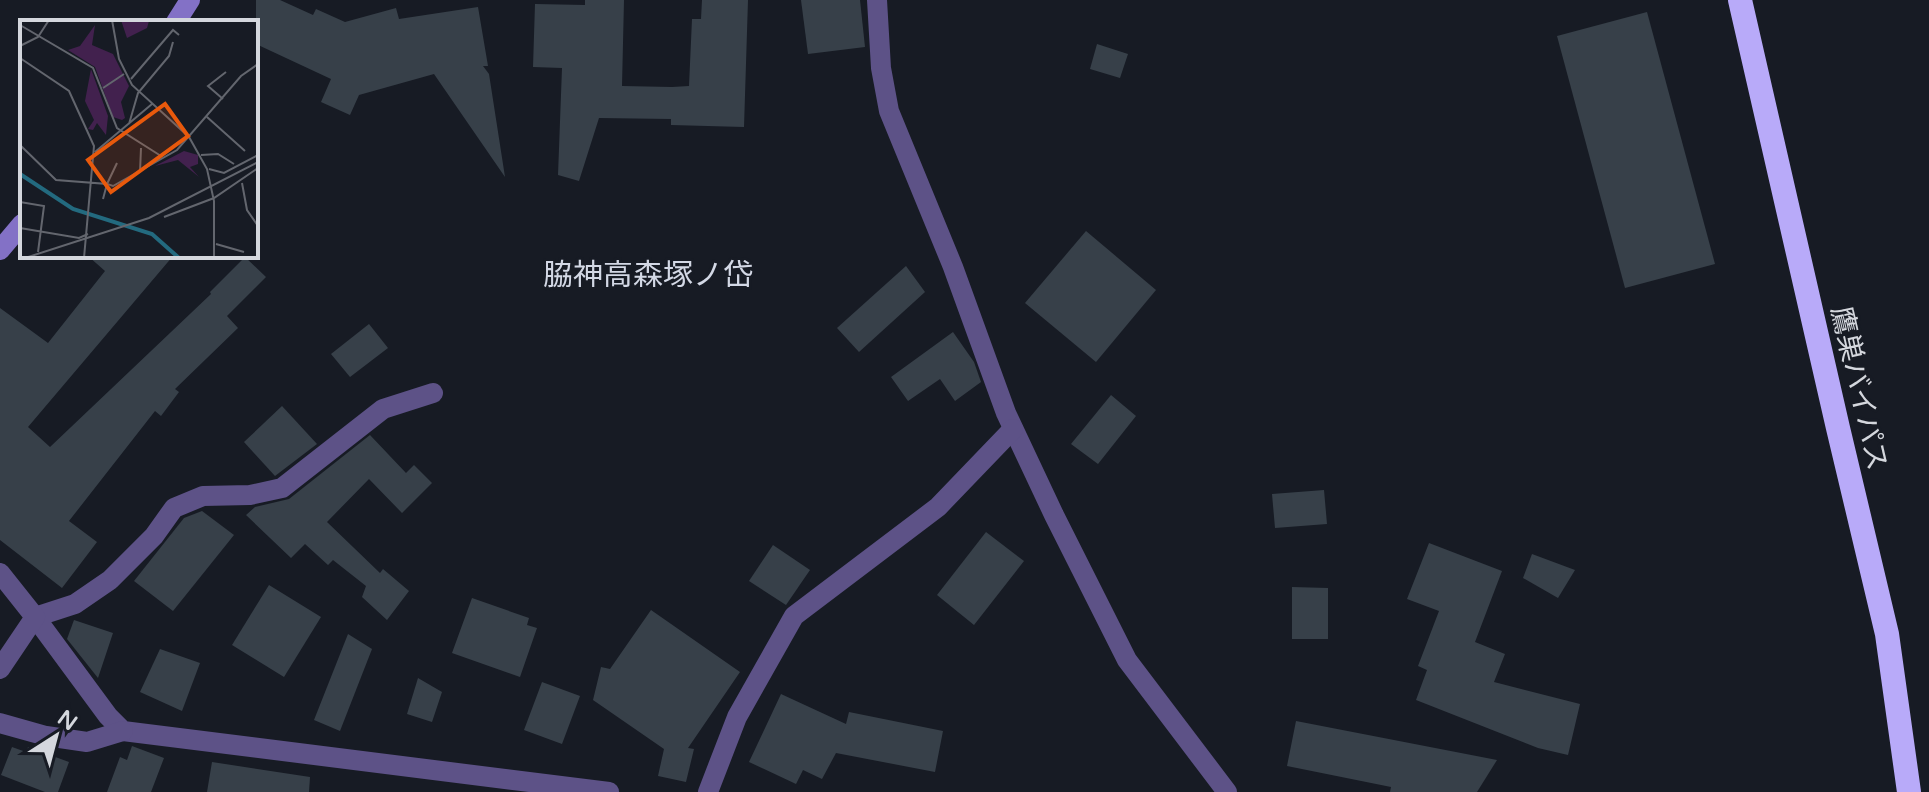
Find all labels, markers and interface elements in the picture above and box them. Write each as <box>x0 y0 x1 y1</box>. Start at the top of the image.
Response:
inset map <box>20 20 258 258</box>
district label: 脇神高森塚ノ岱 <box>543 257 753 294</box>
street label: 鷹巣バイパス <box>1824 303 1894 474</box>
north arrow <box>16 696 96 776</box>
text: N <box>52 705 82 736</box>

